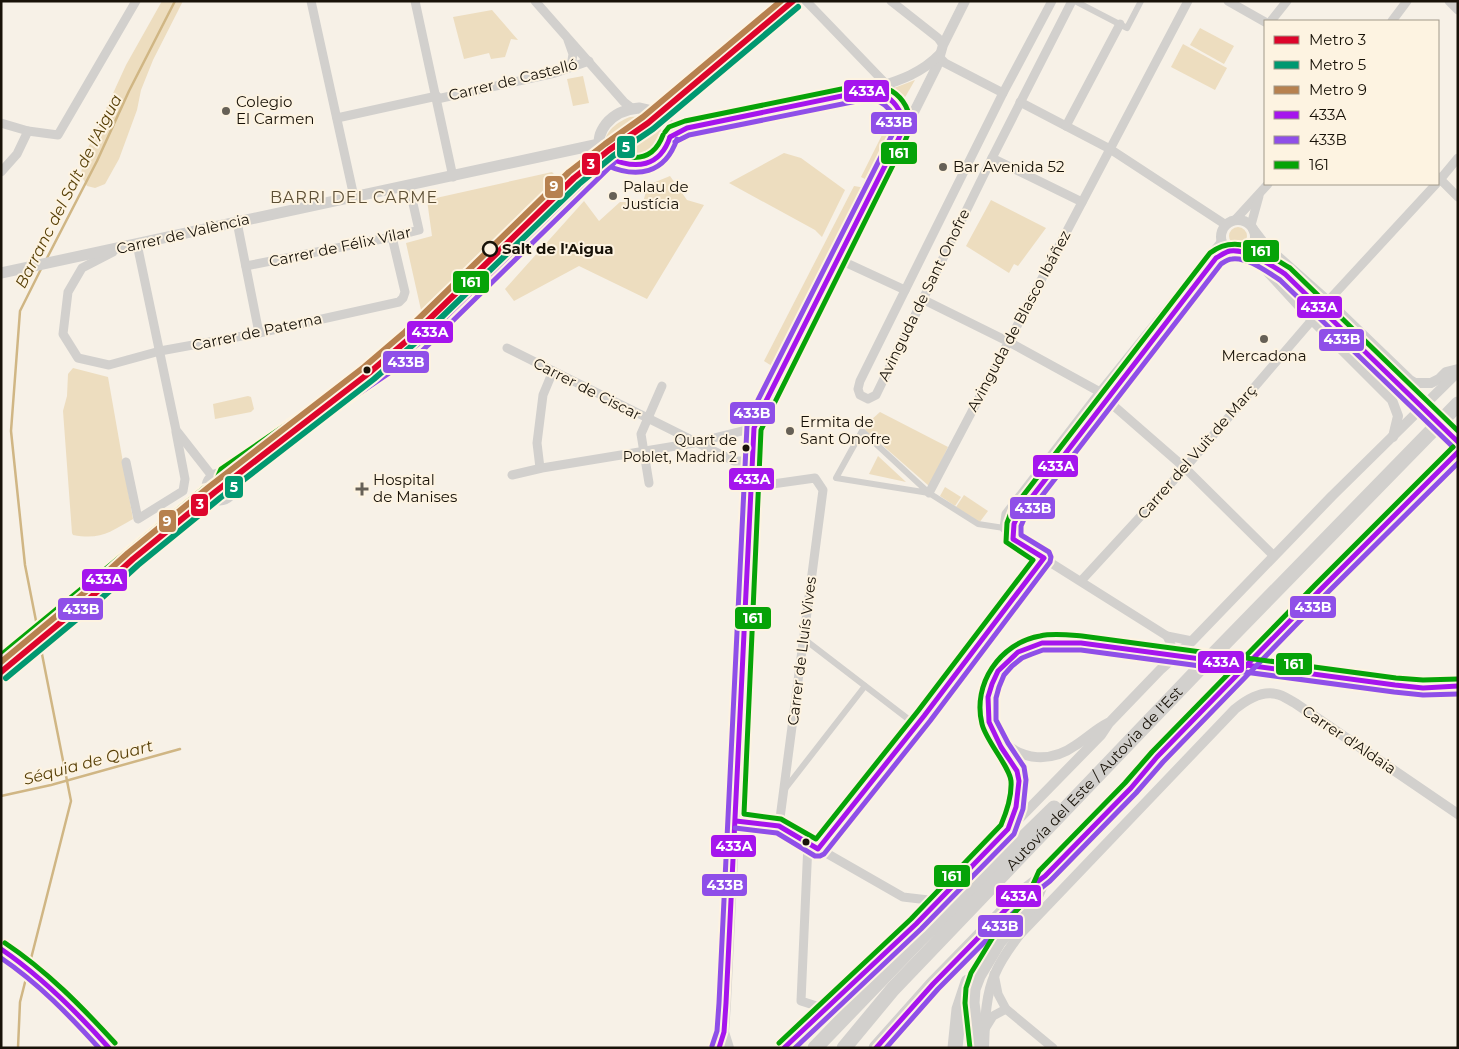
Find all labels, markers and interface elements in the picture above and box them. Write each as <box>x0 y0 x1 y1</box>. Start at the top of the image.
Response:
legend <box>1264 20 1439 185</box>
text: Metro 3 <box>1309 30 1366 49</box>
street label: Carrer de Castelló <box>446 54 579 105</box>
text: Metro 5 <box>1309 55 1366 74</box>
line badge: 433A <box>843 79 890 103</box>
text: Metro 9 <box>1309 80 1367 99</box>
text: 433A <box>849 82 886 100</box>
water label: Barranc del Salt de l'Aigua <box>11 91 126 291</box>
place label: Colegio El Carmen <box>236 92 314 128</box>
marker: Colegio El Carmen <box>220 105 232 117</box>
text: 433A <box>1309 105 1347 124</box>
line badge: 433B <box>870 111 918 135</box>
text: 433B <box>876 113 913 131</box>
text: 433B <box>1309 130 1347 149</box>
line badge: 5 <box>616 135 636 159</box>
text: 5 <box>622 138 630 156</box>
line badge: 161 <box>880 141 918 165</box>
text: 161 <box>889 144 909 162</box>
line badge: 3 <box>581 152 601 176</box>
text: 3 <box>586 155 595 173</box>
text: 161 <box>1309 155 1329 174</box>
place label: Bar Avenida 52 <box>953 157 1065 176</box>
marker: Bar Avenida 52 <box>937 161 949 173</box>
line badge: 9 <box>544 175 564 199</box>
text: 9 <box>550 177 559 195</box>
place label: Palau de Justícia <box>622 177 689 213</box>
district label: BARRI DEL CARME <box>270 188 438 207</box>
marker: Palau de Justícia <box>607 190 619 202</box>
street label: Avinguda de Sant Onofre <box>873 205 974 384</box>
street label: Carrer de València <box>114 209 251 258</box>
street label: Carrer de Félix Vilar <box>267 222 413 271</box>
street label: Avinguda de Blasco Ibáñez <box>963 227 1075 415</box>
place label: Salt de l'Aigua <box>502 239 614 258</box>
line badge: 161 <box>1242 239 1280 263</box>
marker: Salt de l'Aigua <box>482 241 498 257</box>
text: 161 <box>1251 242 1271 260</box>
line badge: 161 <box>452 270 490 294</box>
text: 161 <box>461 273 481 291</box>
line badge: 433A <box>1296 295 1343 319</box>
text: 433A <box>1301 298 1338 316</box>
street label: Carrer de Paterna <box>190 308 324 355</box>
line badge: 433A <box>406 320 454 344</box>
text: 433A <box>412 323 449 341</box>
line badge: 433B <box>1318 328 1365 352</box>
text: 433B <box>1324 330 1361 348</box>
marker: Mercadona <box>1258 333 1270 345</box>
place label: Mercadona <box>1221 346 1307 365</box>
line badge: 433B <box>382 350 430 374</box>
text: 433B <box>388 353 425 371</box>
street label: Carrer de Ciscar <box>530 353 644 424</box>
unlabelled marker <box>362 365 372 375</box>
street label: Carrer del Vuit de Març <box>1133 381 1260 523</box>
line badge: 433B <box>729 401 776 425</box>
text: 433B <box>734 404 771 422</box>
place label: Ermita de Sant Onofre <box>800 412 890 448</box>
marker: Ermita de Sant Onofre <box>784 425 796 437</box>
place label: Quart de Poblet, Madrid 2 <box>623 431 737 466</box>
marker: Quart de Poblet, Madrid 2 <box>741 443 751 453</box>
line badge: 433A <box>1032 454 1079 478</box>
text: 433A <box>1038 457 1075 475</box>
line badge: 433A <box>728 467 775 491</box>
place label: Hospital de Manises <box>373 470 457 506</box>
text: 433A <box>734 470 771 488</box>
line badge: 5 <box>224 475 244 499</box>
text: 5 <box>230 478 238 496</box>
marker: Hospital de Manises <box>355 482 369 496</box>
line badge: 3 <box>190 493 209 517</box>
text: 3 <box>195 495 204 513</box>
line badge: 433B <box>1009 496 1056 520</box>
text: 433B <box>1015 499 1052 517</box>
line badge: 9 <box>158 509 177 533</box>
text: 9 <box>163 512 172 530</box>
line badge: 433A <box>81 568 128 592</box>
text: 433A <box>86 570 123 588</box>
street label: Carrer de Lluís Vives <box>783 575 820 727</box>
line badge: 433B <box>1289 595 1337 619</box>
line badge: 433B <box>57 597 104 621</box>
text: 433B <box>1295 598 1332 616</box>
text: 433B <box>63 600 100 618</box>
line badge: 161 <box>734 606 772 630</box>
text: 161 <box>743 609 763 627</box>
line badge: 433A <box>1197 650 1245 674</box>
line badge: 161 <box>1275 652 1313 676</box>
text: 433A <box>1203 653 1240 671</box>
text: 161 <box>1284 655 1304 673</box>
street label: Autovía del Este / Autovia de l'Est <box>1002 682 1186 874</box>
street label: Carrer d'Aldaia <box>1299 701 1400 778</box>
water label: Séquia de Quart <box>21 736 155 789</box>
line badge: 433A <box>710 834 757 858</box>
text: 433A <box>716 837 753 855</box>
unlabelled marker <box>801 837 811 847</box>
line badge: 161 <box>933 864 971 888</box>
text: 161 <box>942 867 962 885</box>
line badge: 433B <box>701 873 748 897</box>
text: 433B <box>707 876 744 894</box>
line badge: 433A <box>995 884 1042 908</box>
text: 433A <box>1001 887 1038 905</box>
line badge: 433B <box>977 914 1024 938</box>
text: 433B <box>982 917 1019 935</box>

